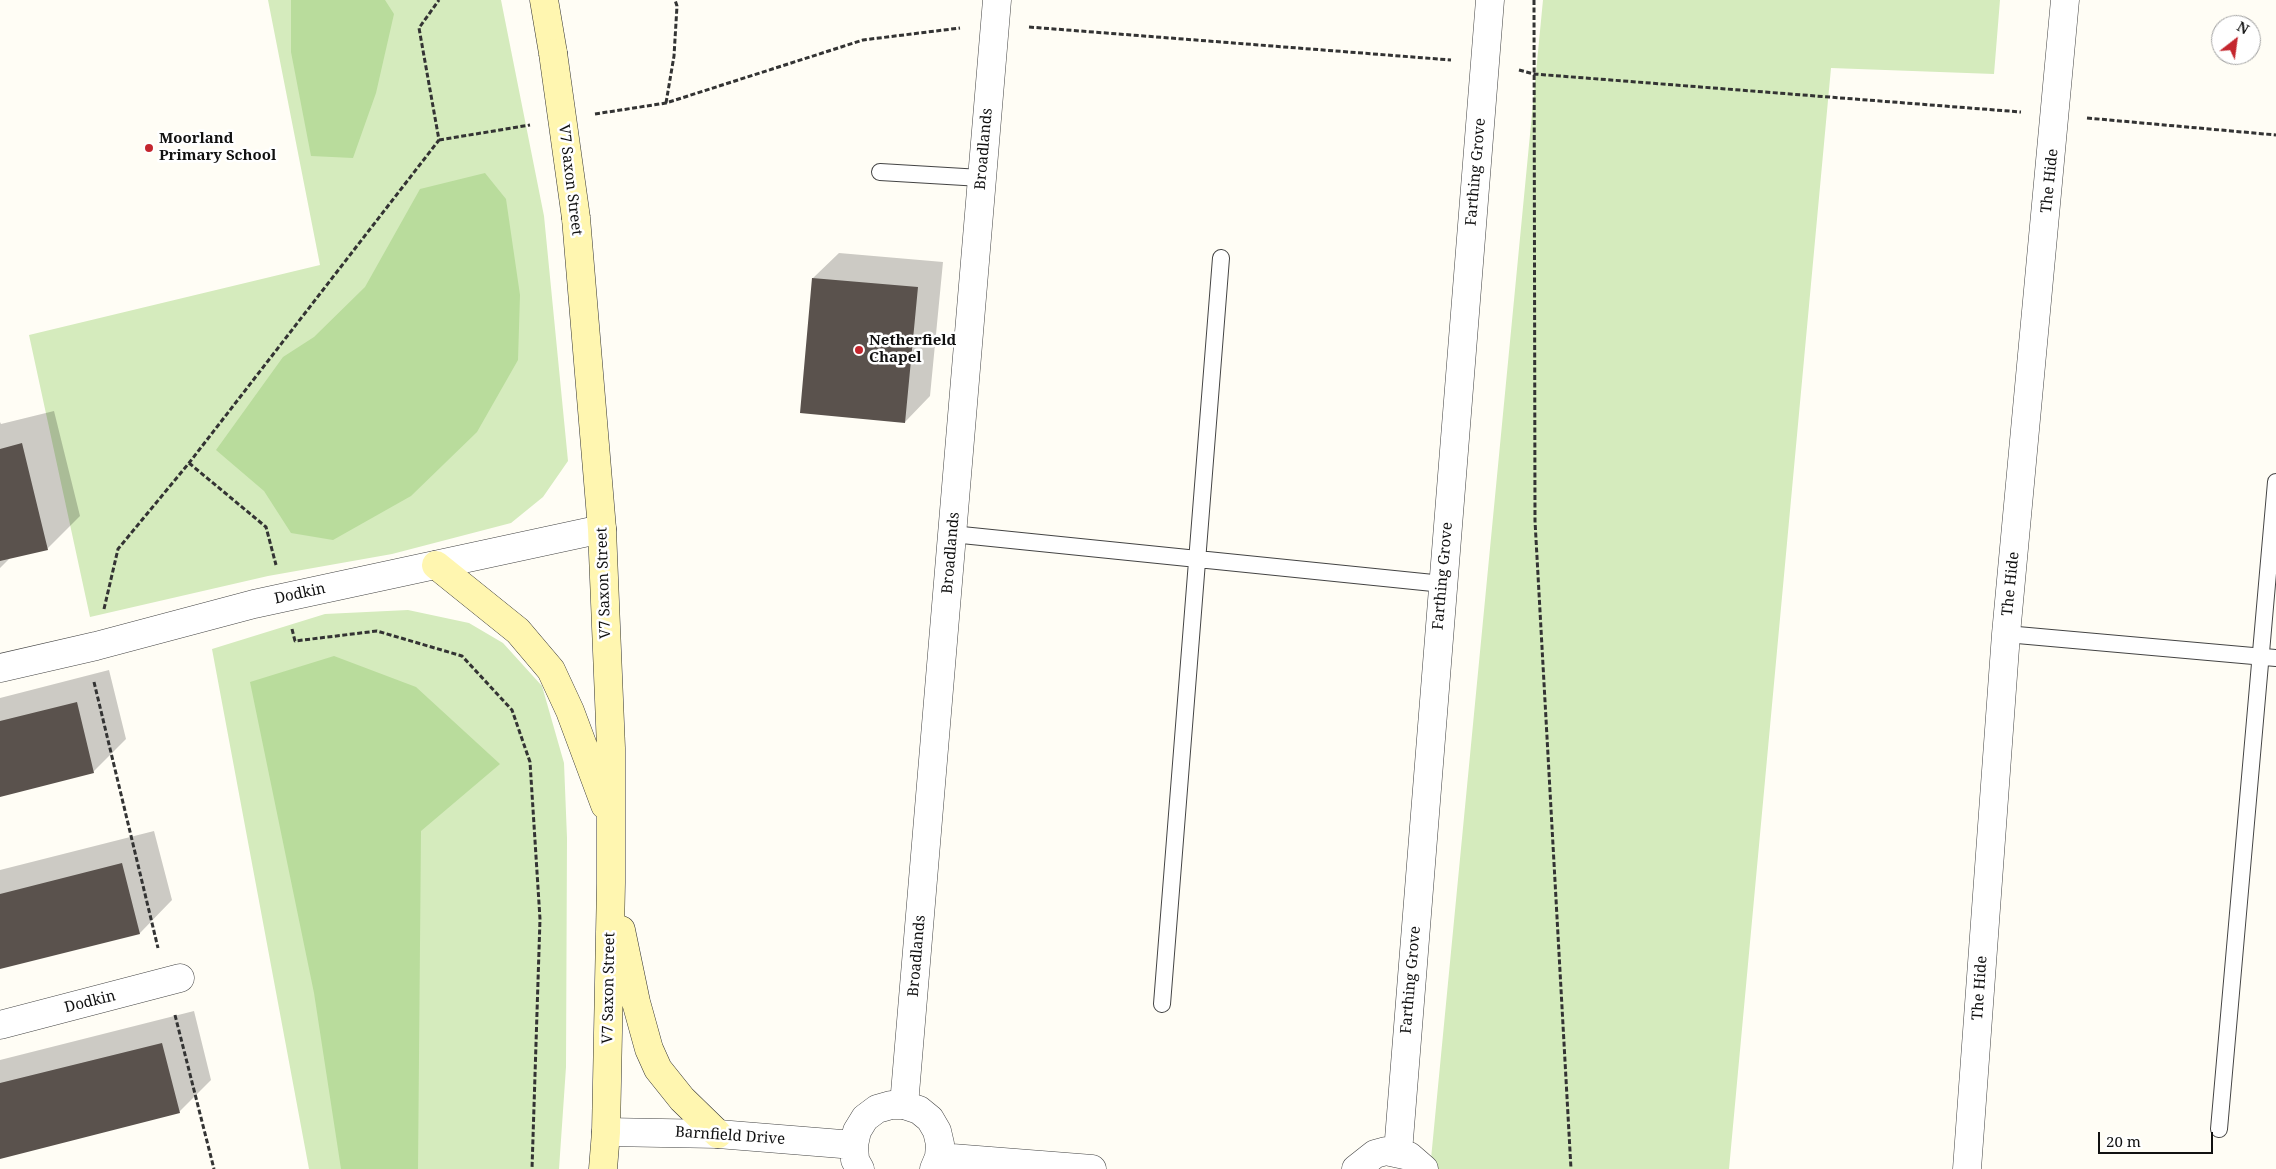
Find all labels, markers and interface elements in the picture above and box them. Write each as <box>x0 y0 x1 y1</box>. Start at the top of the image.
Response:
north arrow <box>2211 15 2261 65</box>
text: N <box>2234 16 2253 38</box>
street label: Broadlands <box>971 107 997 191</box>
street label: Farthing Grove <box>1462 117 1490 227</box>
street label: V7 Saxon Street <box>554 123 586 237</box>
place label: Moorland Primary School <box>159 130 276 165</box>
marker: Moorland Primary School <box>143 142 155 154</box>
street label: The Hide <box>2038 148 2062 214</box>
place label: Netherfield Chapel <box>869 332 956 367</box>
marker: Netherfield Chapel <box>853 344 865 356</box>
street label: Broadlands <box>938 511 964 595</box>
street label: Farthing Grove <box>1429 521 1457 631</box>
street label: V7 Saxon Street <box>593 527 615 639</box>
street label: The Hide <box>1999 551 2023 617</box>
street label: Dodkin <box>273 580 327 608</box>
street label: Broadlands <box>904 914 930 998</box>
street label: Farthing Grove <box>1397 925 1425 1035</box>
street label: V7 Saxon Street <box>599 932 619 1044</box>
street label: The Hide <box>1969 955 1991 1021</box>
street label: Dodkin <box>63 987 117 1017</box>
scale bar <box>2101 1122 2216 1154</box>
street label: Barnfield Drive <box>674 1123 786 1149</box>
text: 20 m <box>2106 1131 2141 1151</box>

